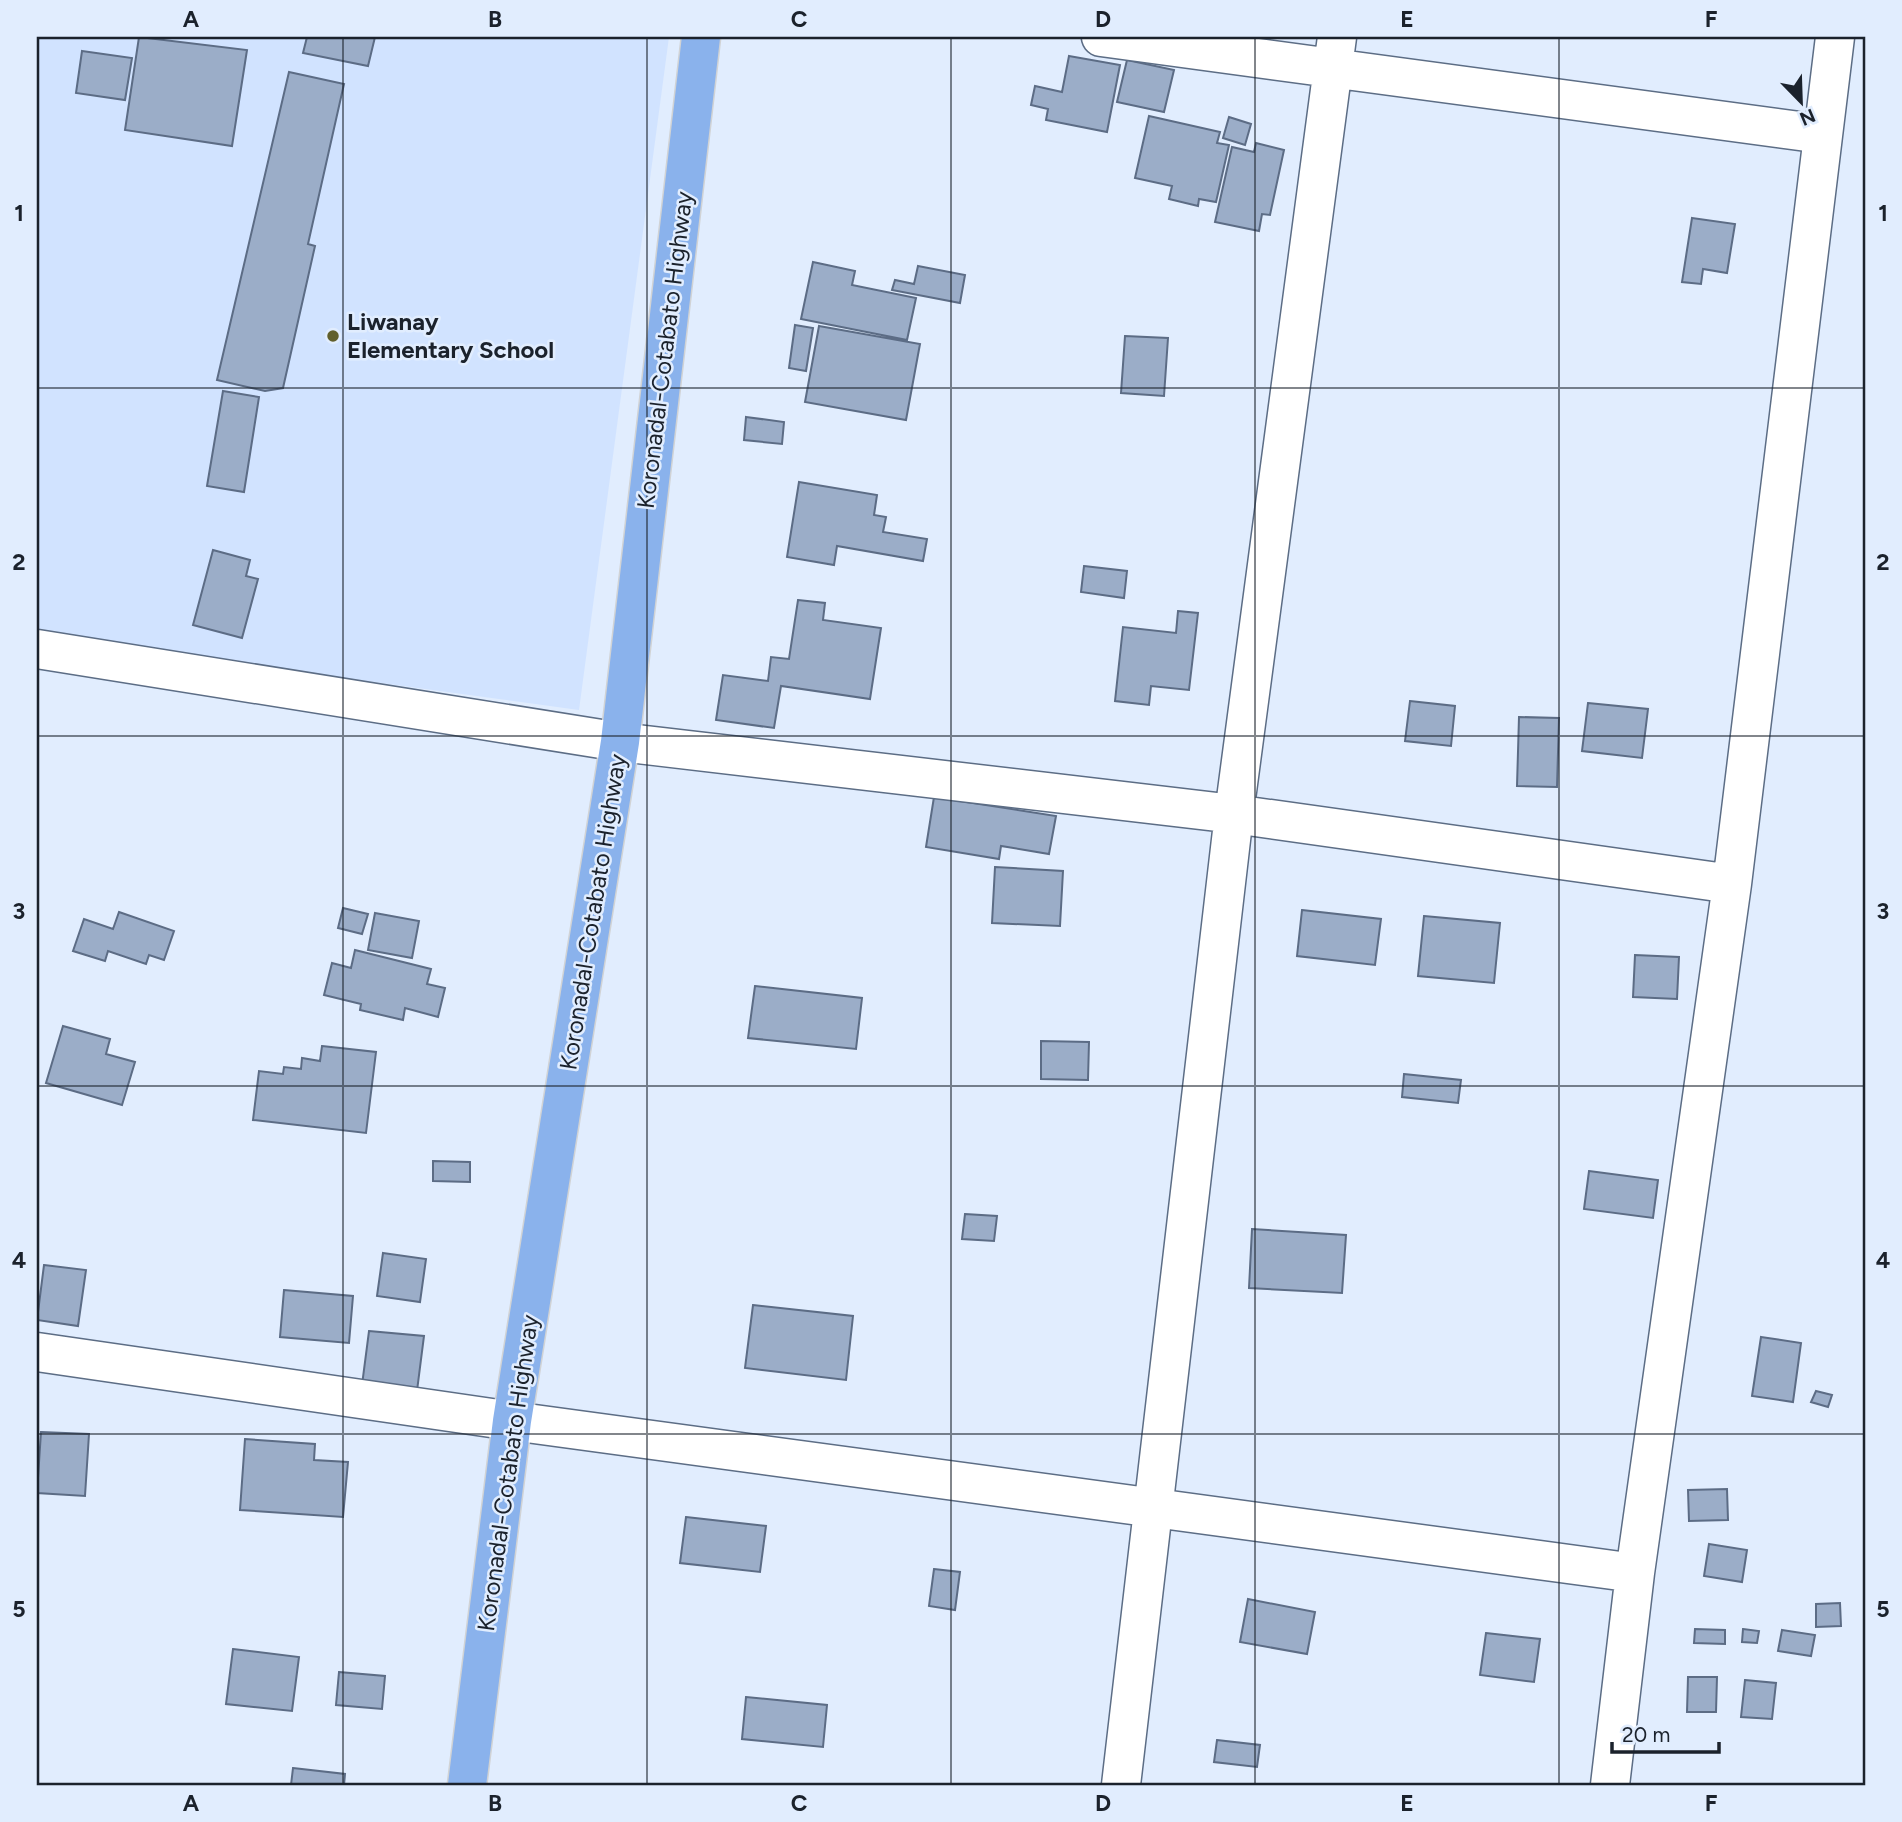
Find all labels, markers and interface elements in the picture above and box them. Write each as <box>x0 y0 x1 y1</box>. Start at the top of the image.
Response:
text: A <box>183 5 200 33</box>
text: B <box>488 5 502 33</box>
text: C <box>791 5 808 33</box>
text: D <box>1095 5 1111 33</box>
text: E <box>1400 5 1414 33</box>
text: F <box>1705 5 1718 33</box>
north arrow <box>1766 66 1836 136</box>
text: N <box>1796 104 1819 131</box>
street label: Koronadal-Cotabato Highway <box>631 189 698 510</box>
text: 1 <box>14 199 24 227</box>
text: 1 <box>1878 199 1888 227</box>
place label: Liwanay Elementary School <box>347 307 554 364</box>
marker: Liwanay Elementary School <box>325 328 341 344</box>
text: 2 <box>12 548 26 576</box>
text: 2 <box>1876 548 1890 576</box>
street label: Koronadal-Cotabato Highway <box>553 752 632 1072</box>
text: 3 <box>13 897 25 925</box>
text: 3 <box>1877 897 1889 925</box>
text: 4 <box>12 1246 26 1274</box>
text: 4 <box>1876 1246 1890 1274</box>
street label: Koronadal-Cotabato Highway <box>471 1312 544 1633</box>
text: 5 <box>12 1595 26 1623</box>
text: 5 <box>1876 1595 1890 1623</box>
scale bar <box>1612 1710 1718 1754</box>
text: 20 m <box>1622 1722 1670 1747</box>
text: A <box>183 1789 200 1817</box>
text: B <box>488 1789 502 1817</box>
text: C <box>791 1789 808 1817</box>
text: D <box>1095 1789 1111 1817</box>
text: E <box>1400 1789 1414 1817</box>
text: F <box>1705 1789 1718 1817</box>

